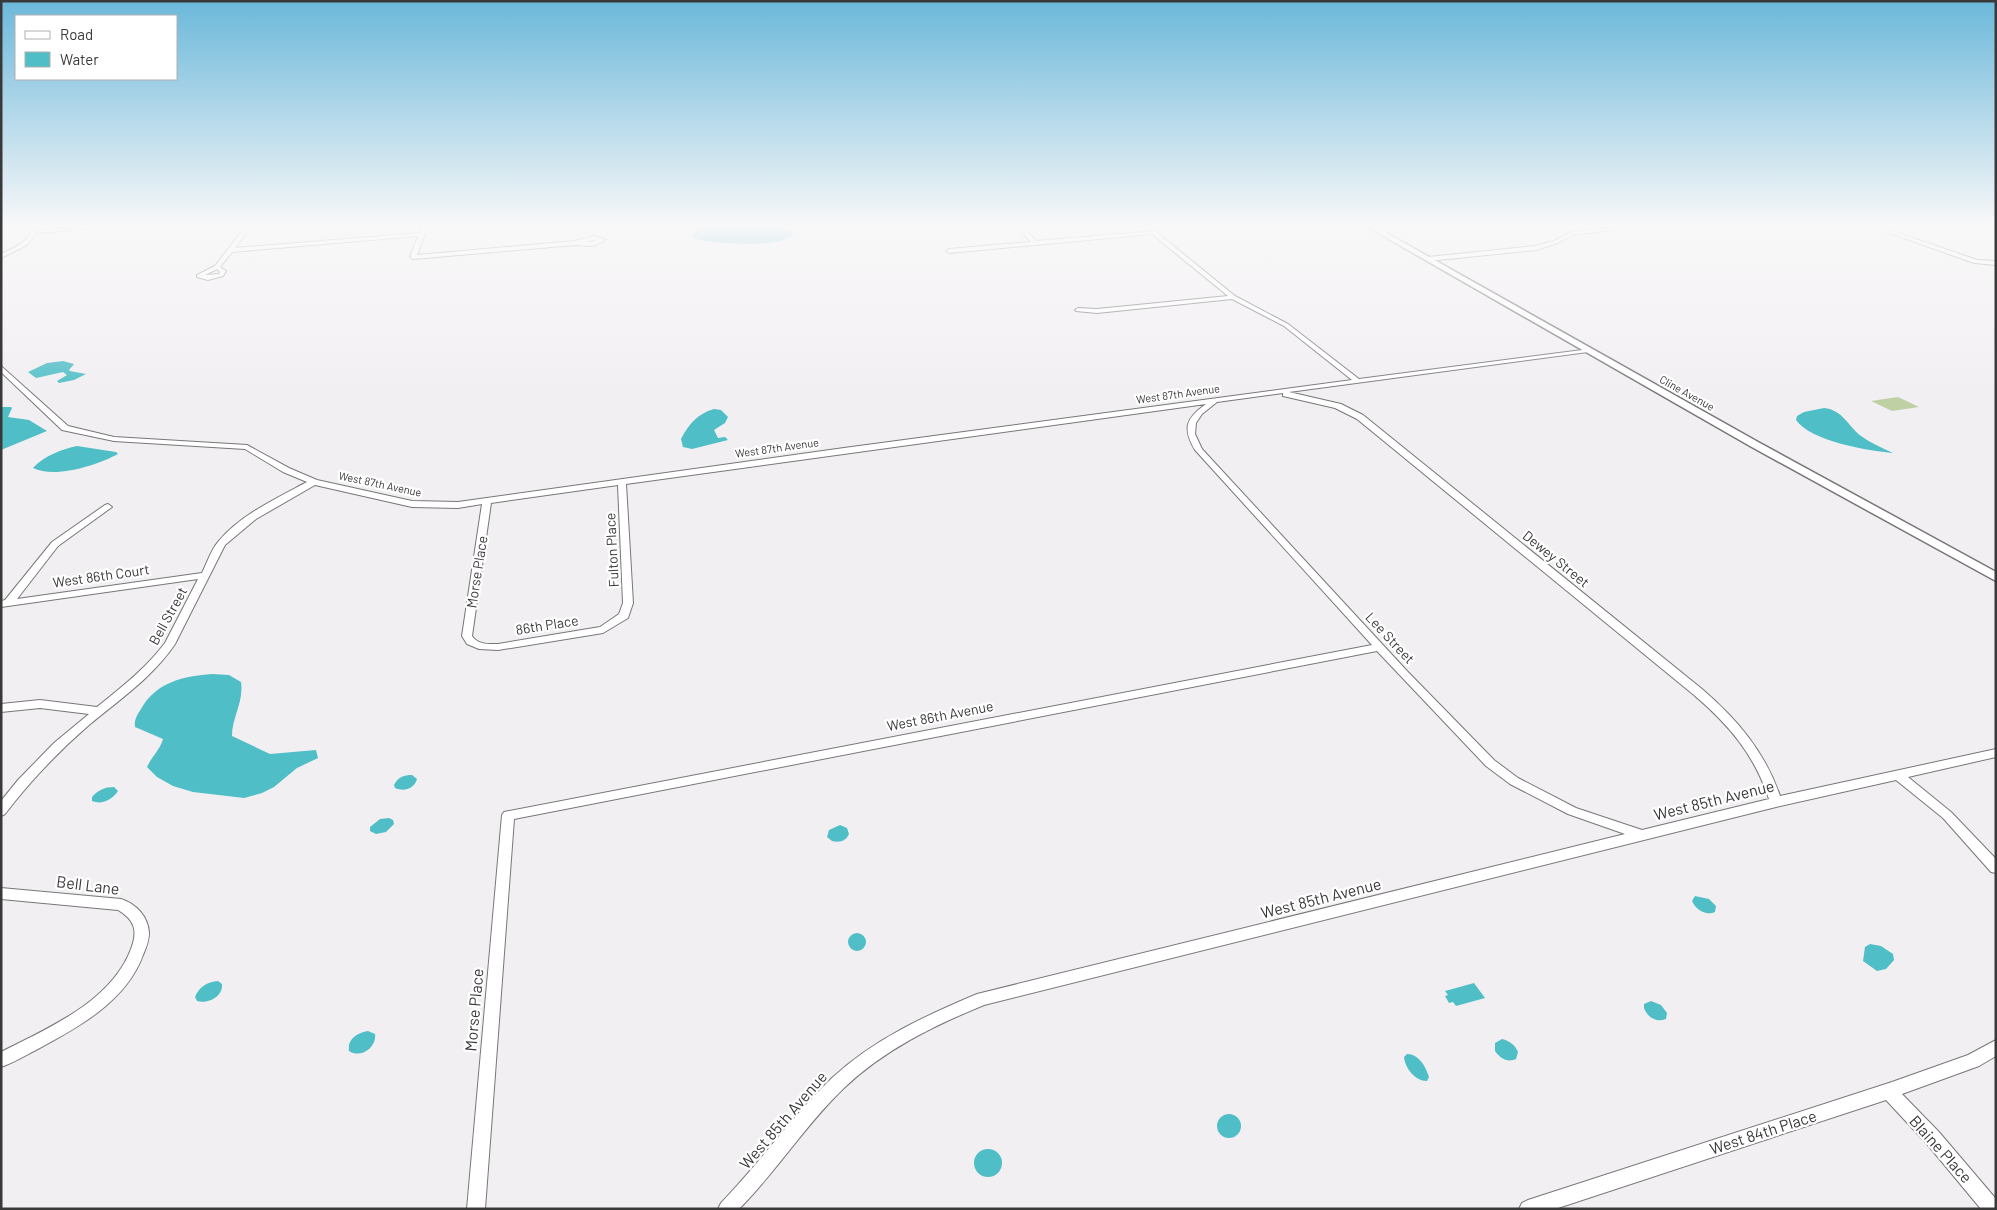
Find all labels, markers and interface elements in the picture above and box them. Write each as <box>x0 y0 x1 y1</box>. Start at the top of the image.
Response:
legend <box>15 15 178 80</box>
text: Road <box>60 25 93 43</box>
text: Water <box>60 50 99 68</box>
street label: Cline Avenue <box>1657 372 1717 413</box>
street label: West 87th Avenue <box>1135 381 1221 406</box>
street label: West 87th Avenue <box>734 435 820 460</box>
street label: West 87th Avenue <box>337 468 423 499</box>
street label: Fulton Place <box>601 512 622 588</box>
street label: Dewey Street <box>1520 527 1593 591</box>
street label: Morse Place <box>462 535 491 609</box>
street label: West 86th Court <box>51 560 150 591</box>
street label: Bell Street <box>145 584 190 648</box>
street label: Lee Street <box>1362 608 1418 667</box>
street label: 86th Place <box>514 611 580 638</box>
street label: West 86th Avenue <box>885 697 995 734</box>
street label: West 85th Avenue <box>1652 775 1776 824</box>
street label: Bell Lane <box>55 871 121 898</box>
street label: West 85th Avenue <box>1259 873 1383 922</box>
street label: Morse Place <box>460 968 487 1052</box>
street label: West 85th Avenue <box>735 1067 830 1172</box>
street label: West 84th Place <box>1707 1105 1819 1158</box>
street label: Blaine Place <box>1906 1111 1977 1186</box>

